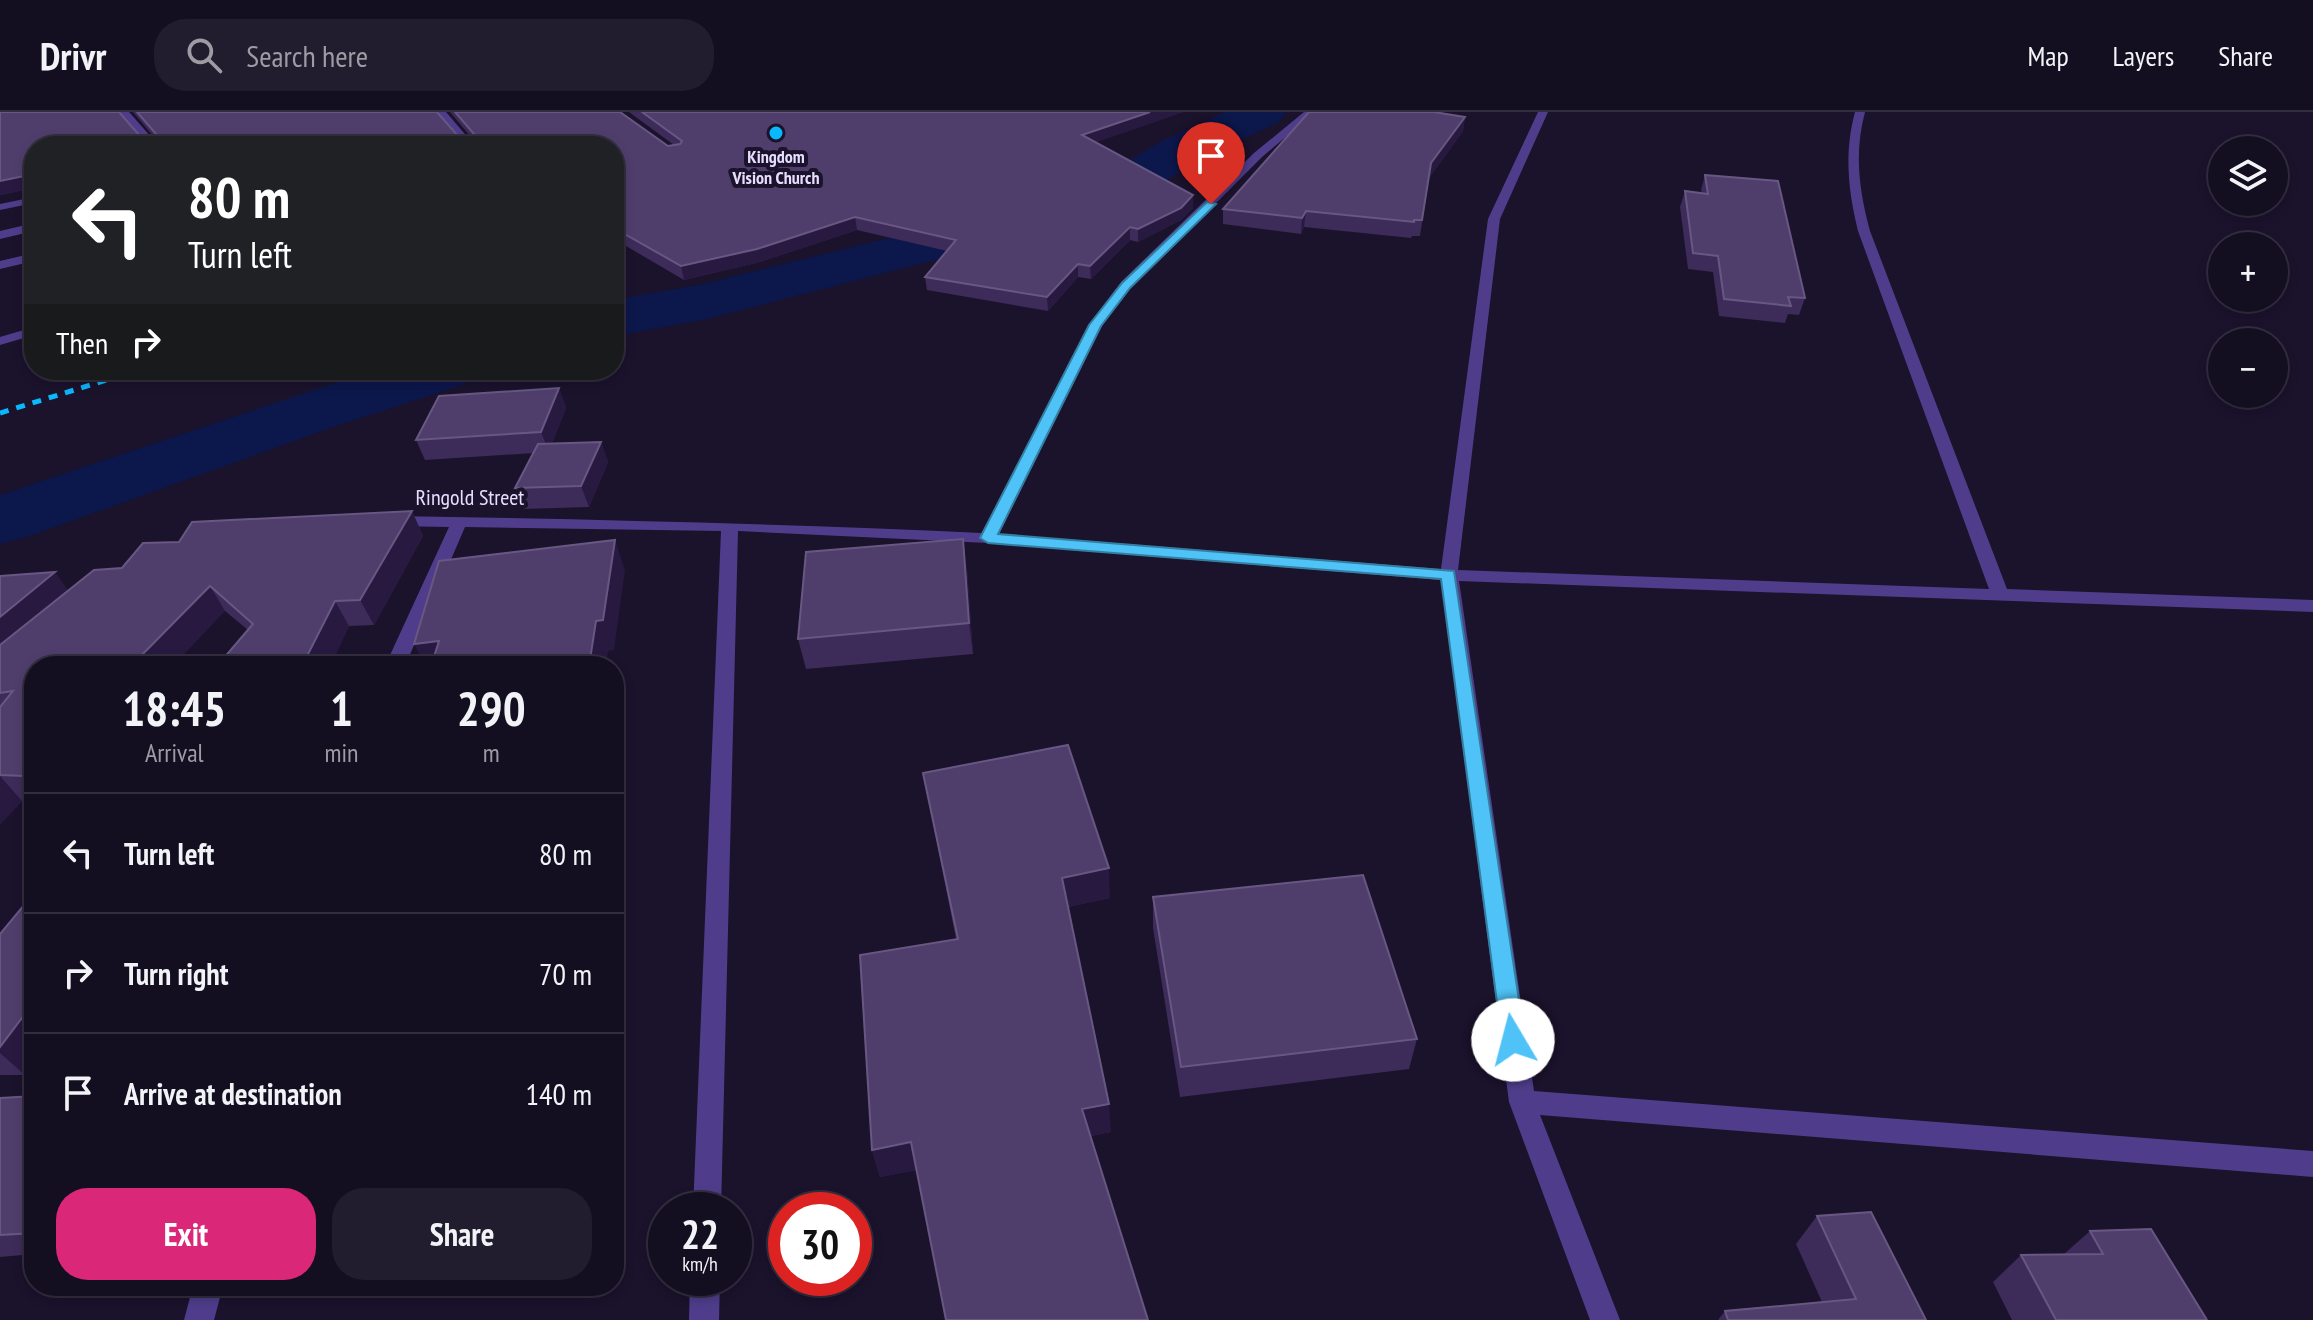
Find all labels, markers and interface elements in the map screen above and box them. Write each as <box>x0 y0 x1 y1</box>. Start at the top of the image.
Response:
search box <box>154 19 714 91</box>
text: Drivr <box>40 31 106 80</box>
icon: search <box>182 33 226 77</box>
text: Search here <box>246 36 368 75</box>
text: Map <box>2027 37 2069 74</box>
text: Layers <box>2113 37 2174 74</box>
text: Share <box>2218 37 2273 74</box>
pin <box>1177 122 1245 204</box>
marker: Kingdom Vision Church <box>767 124 785 142</box>
icon: arrive <box>1189 134 1233 178</box>
map controls <box>2208 136 2288 408</box>
button: layers <box>2208 136 2288 216</box>
place label: Kingdom Vision Church <box>731 145 820 189</box>
text: 80 m <box>188 161 290 233</box>
icon: left <box>56 168 160 272</box>
text: Turn left <box>188 231 292 278</box>
button: + <box>2208 232 2288 312</box>
icon: right <box>124 320 168 364</box>
text: Then <box>56 323 108 362</box>
button: − <box>2208 328 2288 408</box>
street label: Ringold Street <box>416 483 524 511</box>
text: 18:45 <box>122 677 226 739</box>
text: 1 <box>330 677 353 739</box>
text: 290 <box>457 677 526 739</box>
text: Arrival <box>145 736 204 769</box>
text: min <box>324 736 358 769</box>
text: m <box>483 736 500 769</box>
icon: left <box>56 831 100 875</box>
text: Turn left <box>124 834 214 873</box>
text: 80 m <box>539 834 592 873</box>
icon: right <box>56 951 100 995</box>
text: Turn right <box>124 954 228 993</box>
text: 70 m <box>539 954 592 993</box>
position arrow <box>1471 998 1555 1082</box>
icon: arrive <box>56 1071 100 1115</box>
text: Arrive at destination <box>124 1074 342 1113</box>
text: 140 m <box>526 1074 592 1113</box>
button: Exit <box>56 1188 316 1280</box>
button: Share <box>332 1188 592 1280</box>
speed limit sign: 30 <box>768 1192 872 1296</box>
text: 22 <box>681 1208 719 1260</box>
text: km/h <box>682 1251 718 1277</box>

